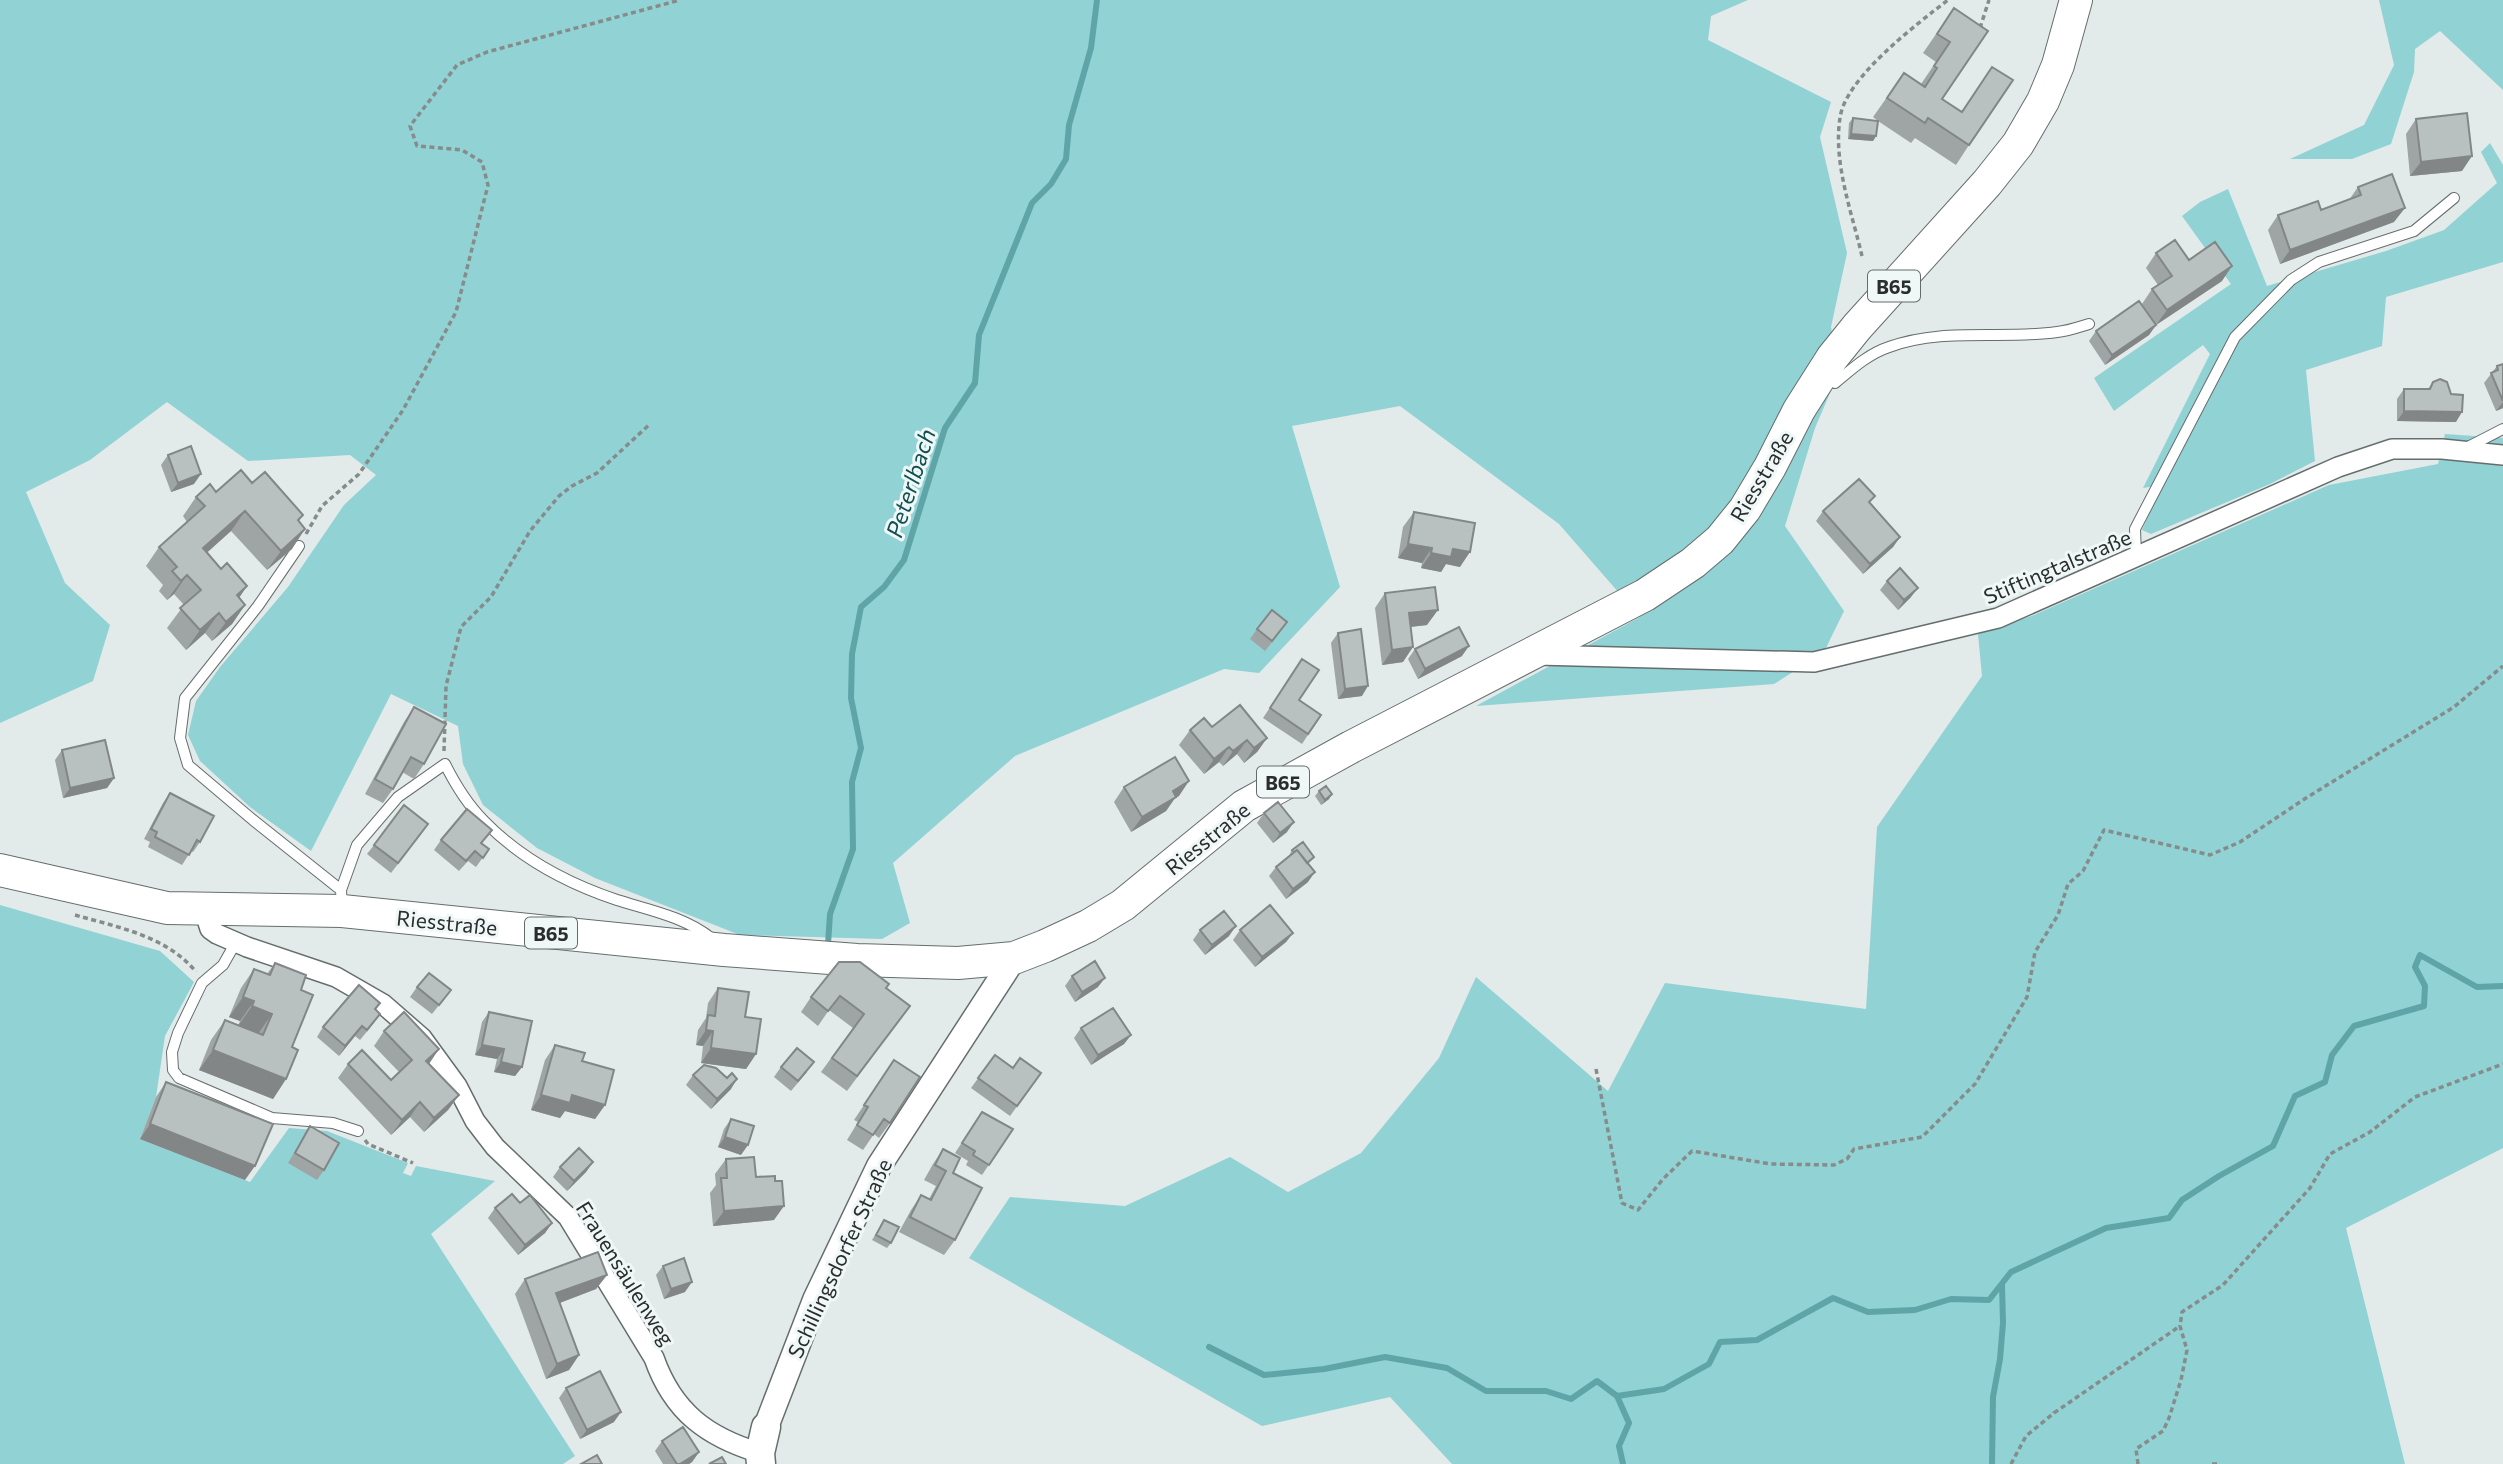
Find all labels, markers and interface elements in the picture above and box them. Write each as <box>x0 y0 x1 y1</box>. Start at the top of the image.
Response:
road number: B65 <box>1868 270 1920 302</box>
water label: Peterlbach <box>879 425 941 541</box>
street label: Riesstraße <box>1724 426 1798 526</box>
street label: Stiftingtalstraße <box>1979 524 2135 608</box>
road number: B65 <box>1257 766 1309 797</box>
street label: Riesstraße <box>1160 796 1254 880</box>
street label: Riesstraße <box>395 904 499 940</box>
road number: B65 <box>525 917 577 948</box>
street label: Schillingsdorfer Straße <box>782 1154 896 1362</box>
street label: Frauensäulenweg <box>572 1196 680 1350</box>

